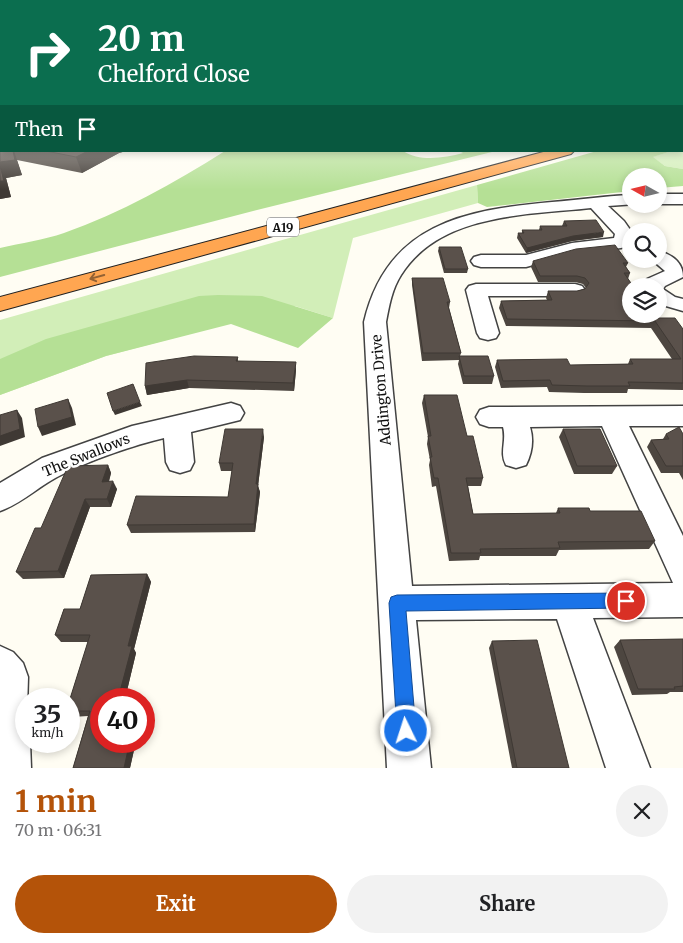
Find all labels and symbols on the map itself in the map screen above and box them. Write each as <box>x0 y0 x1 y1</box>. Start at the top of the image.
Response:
north arrow <box>622 168 668 212</box>
road number: A19 <box>267 218 299 236</box>
one-way arrow <box>89 273 105 283</box>
street label: Addington Drive <box>367 334 395 447</box>
street label: The Swallows <box>40 429 132 481</box>
pin <box>605 580 647 622</box>
speed limit sign: 40 <box>90 688 155 753</box>
position arrow <box>379 704 431 756</box>

